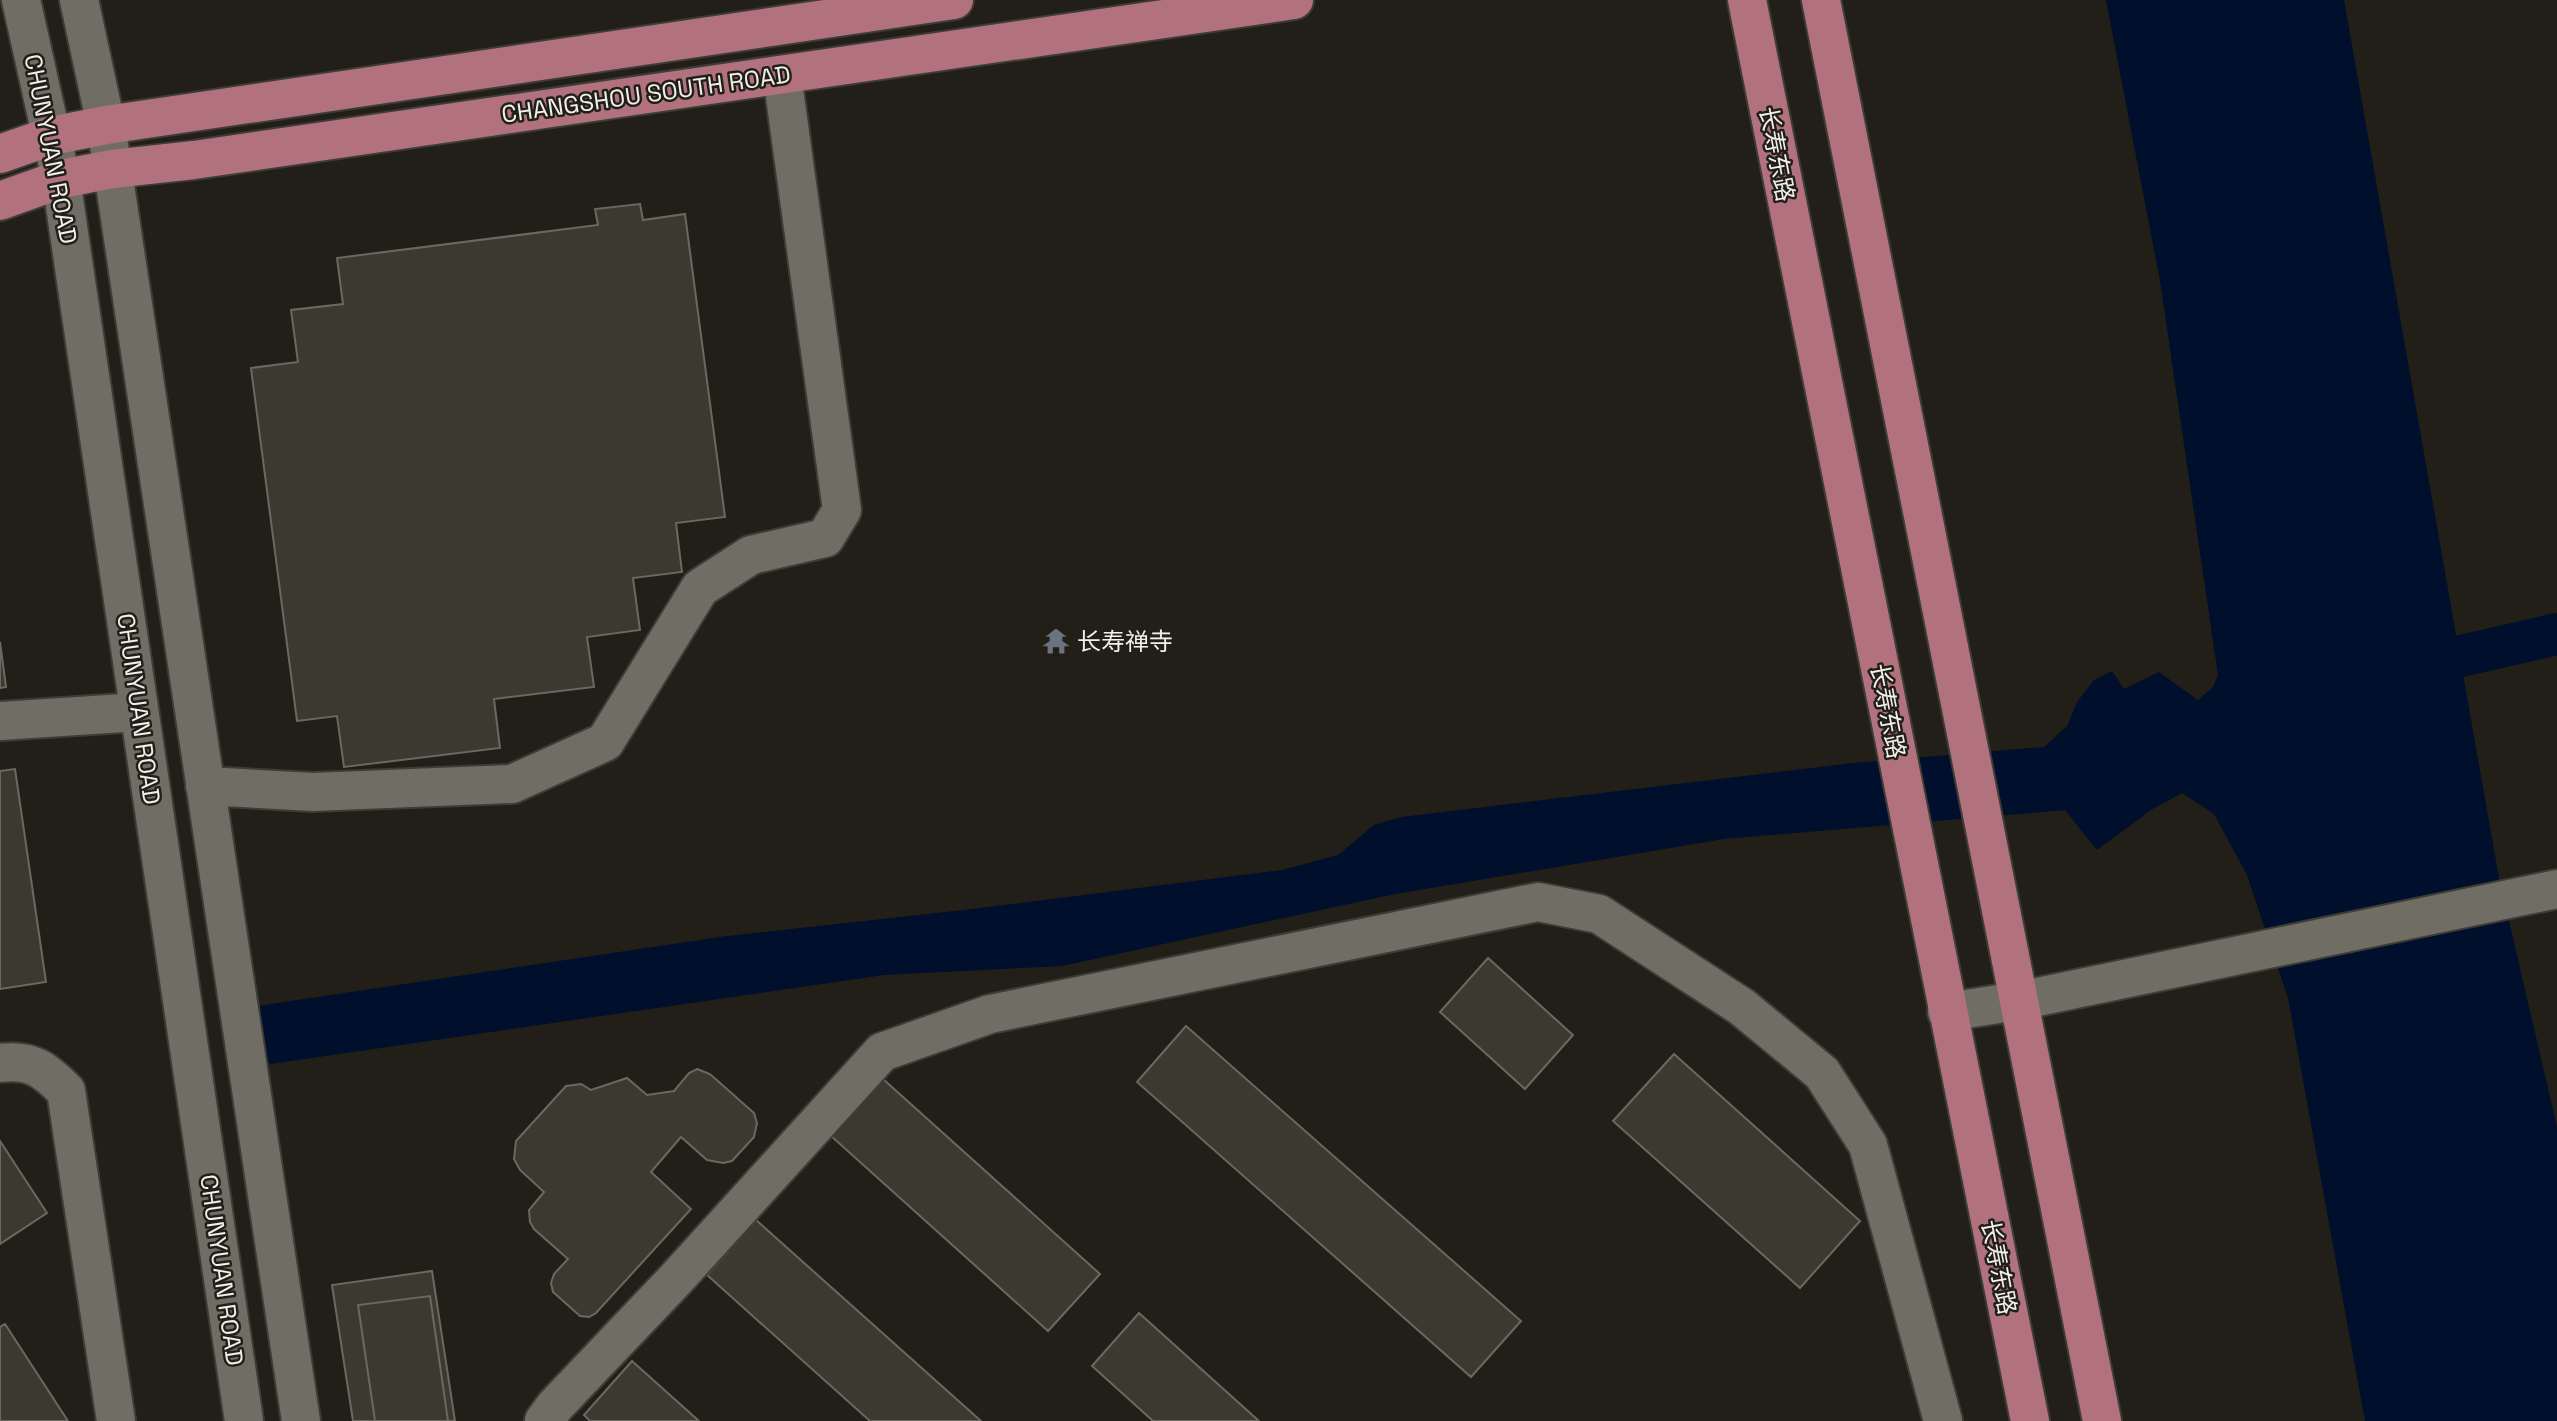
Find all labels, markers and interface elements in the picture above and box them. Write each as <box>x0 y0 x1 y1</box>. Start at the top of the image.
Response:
street label: CHUNYUAN ROAD <box>17 52 85 246</box>
street label: CHANGSHOU SOUTH ROAD <box>500 58 792 130</box>
street label: 长寿东路 <box>1753 104 1801 204</box>
street label: CHUNYUAN ROAD <box>110 611 168 807</box>
temple icon: 长寿禅寺 <box>1041 626 1071 656</box>
place label: 长寿禅寺 <box>1077 626 1173 657</box>
street label: 长寿东路 <box>1864 661 1912 761</box>
street label: CHUNYUAN ROAD <box>193 1172 251 1368</box>
street label: 长寿东路 <box>1975 1217 2023 1317</box>

